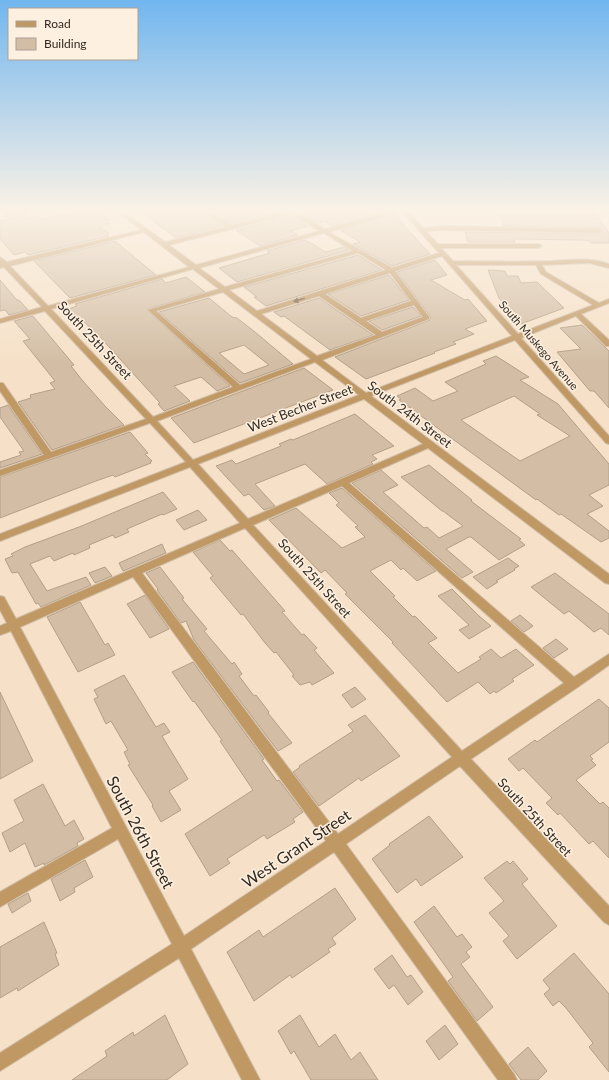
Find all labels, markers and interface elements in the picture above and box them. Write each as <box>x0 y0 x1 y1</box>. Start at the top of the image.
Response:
legend <box>8 8 138 60</box>
text: Road <box>44 16 71 31</box>
text: Building <box>44 36 87 51</box>
street label: South 25th Street <box>55 297 136 383</box>
one-way arrow <box>293 297 305 303</box>
street label: South Muskego Avenue <box>497 298 581 392</box>
street label: South 24th Street <box>365 377 456 451</box>
street label: West Becher Street <box>245 381 355 435</box>
street label: South 25th Street <box>275 535 355 621</box>
street label: South 26th Street <box>103 772 179 892</box>
street label: South 25th Street <box>495 774 576 860</box>
street label: West Grant Street <box>238 805 354 891</box>

